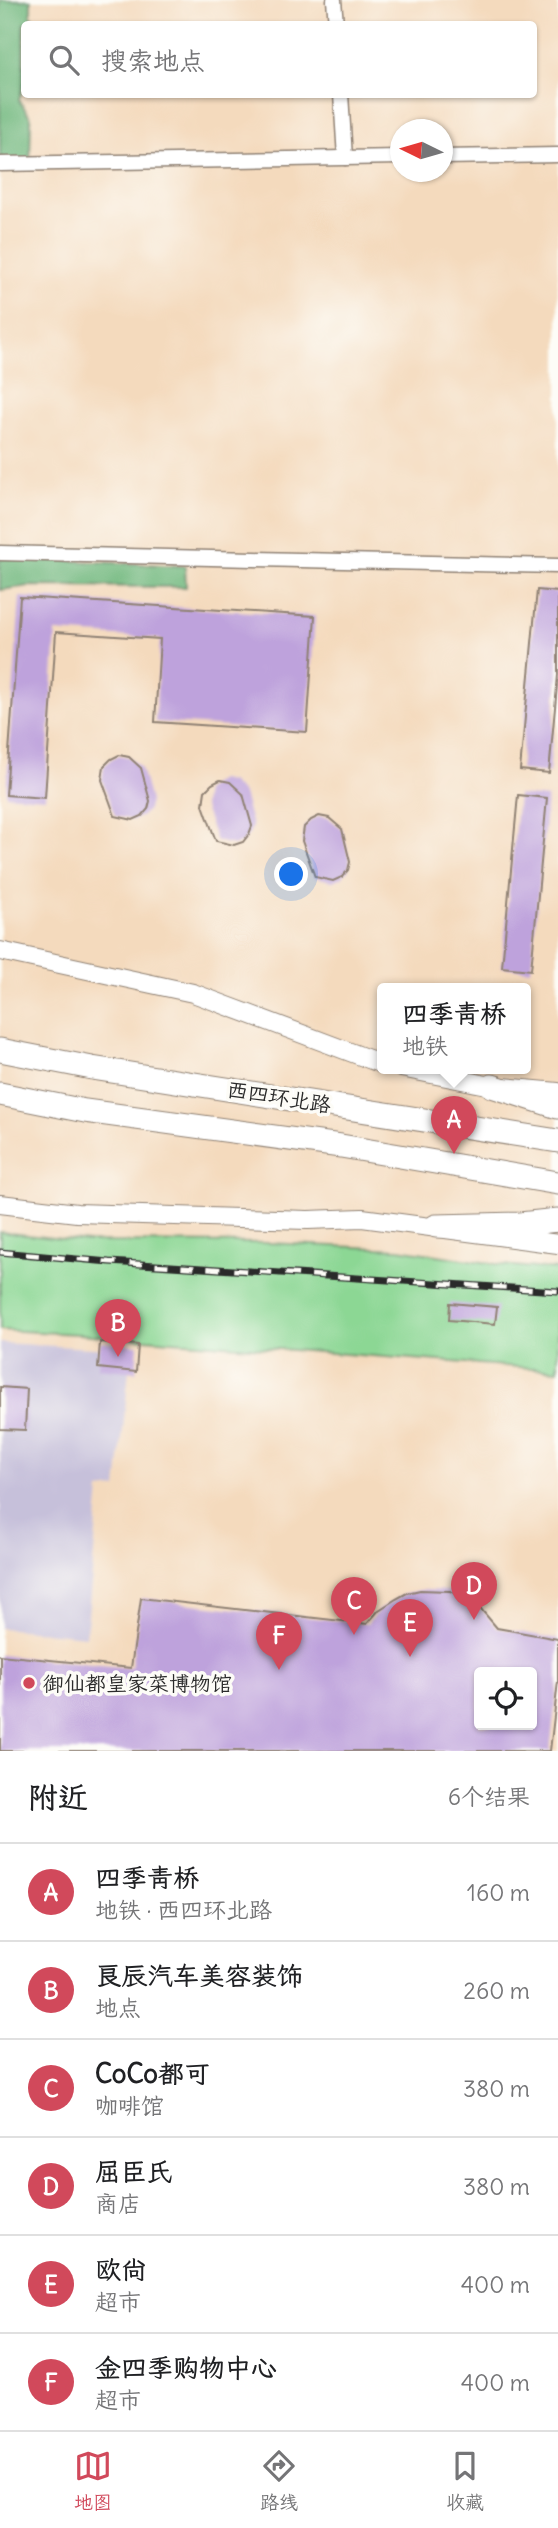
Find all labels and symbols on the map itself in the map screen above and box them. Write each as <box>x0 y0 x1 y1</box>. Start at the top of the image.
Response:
north arrow <box>390 119 453 182</box>
your location <box>274 857 308 891</box>
street label: 西四环北路 <box>225 1075 333 1119</box>
pin: A <box>431 1096 477 1154</box>
pin: B <box>95 1299 141 1357</box>
pin: D <box>451 1562 497 1620</box>
pin: C <box>331 1577 377 1635</box>
pin: E <box>387 1599 433 1657</box>
pin: F <box>256 1612 302 1670</box>
place label: 御仙都皇家菜博物馆 <box>43 1670 232 1697</box>
marker: 御仙都皇家菜博物馆 <box>21 1675 37 1691</box>

